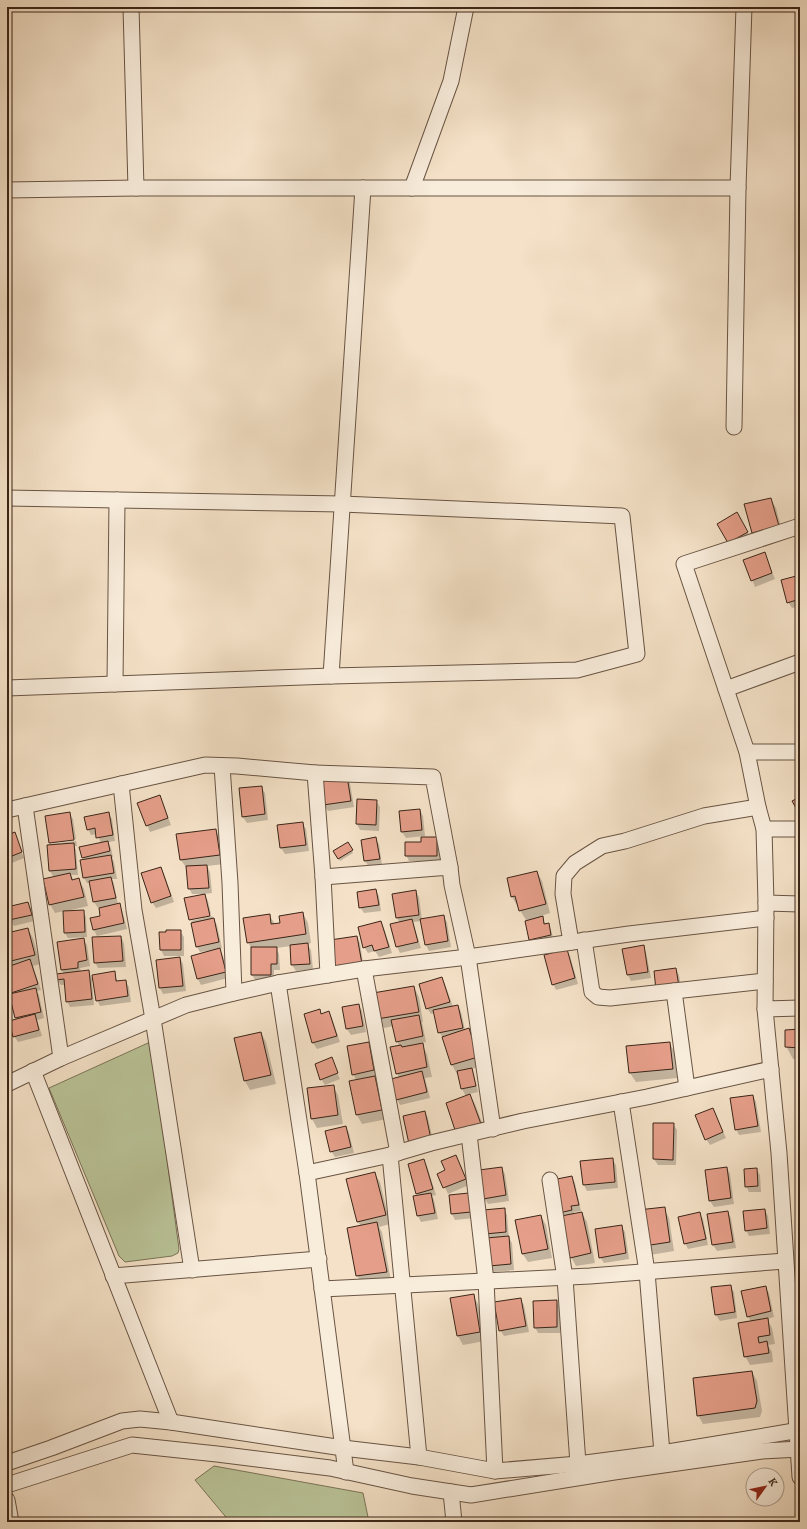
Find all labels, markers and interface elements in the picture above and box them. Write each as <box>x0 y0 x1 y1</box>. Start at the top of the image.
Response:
north arrow <box>745 1467 785 1507</box>
text: K <box>765 1475 782 1490</box>

